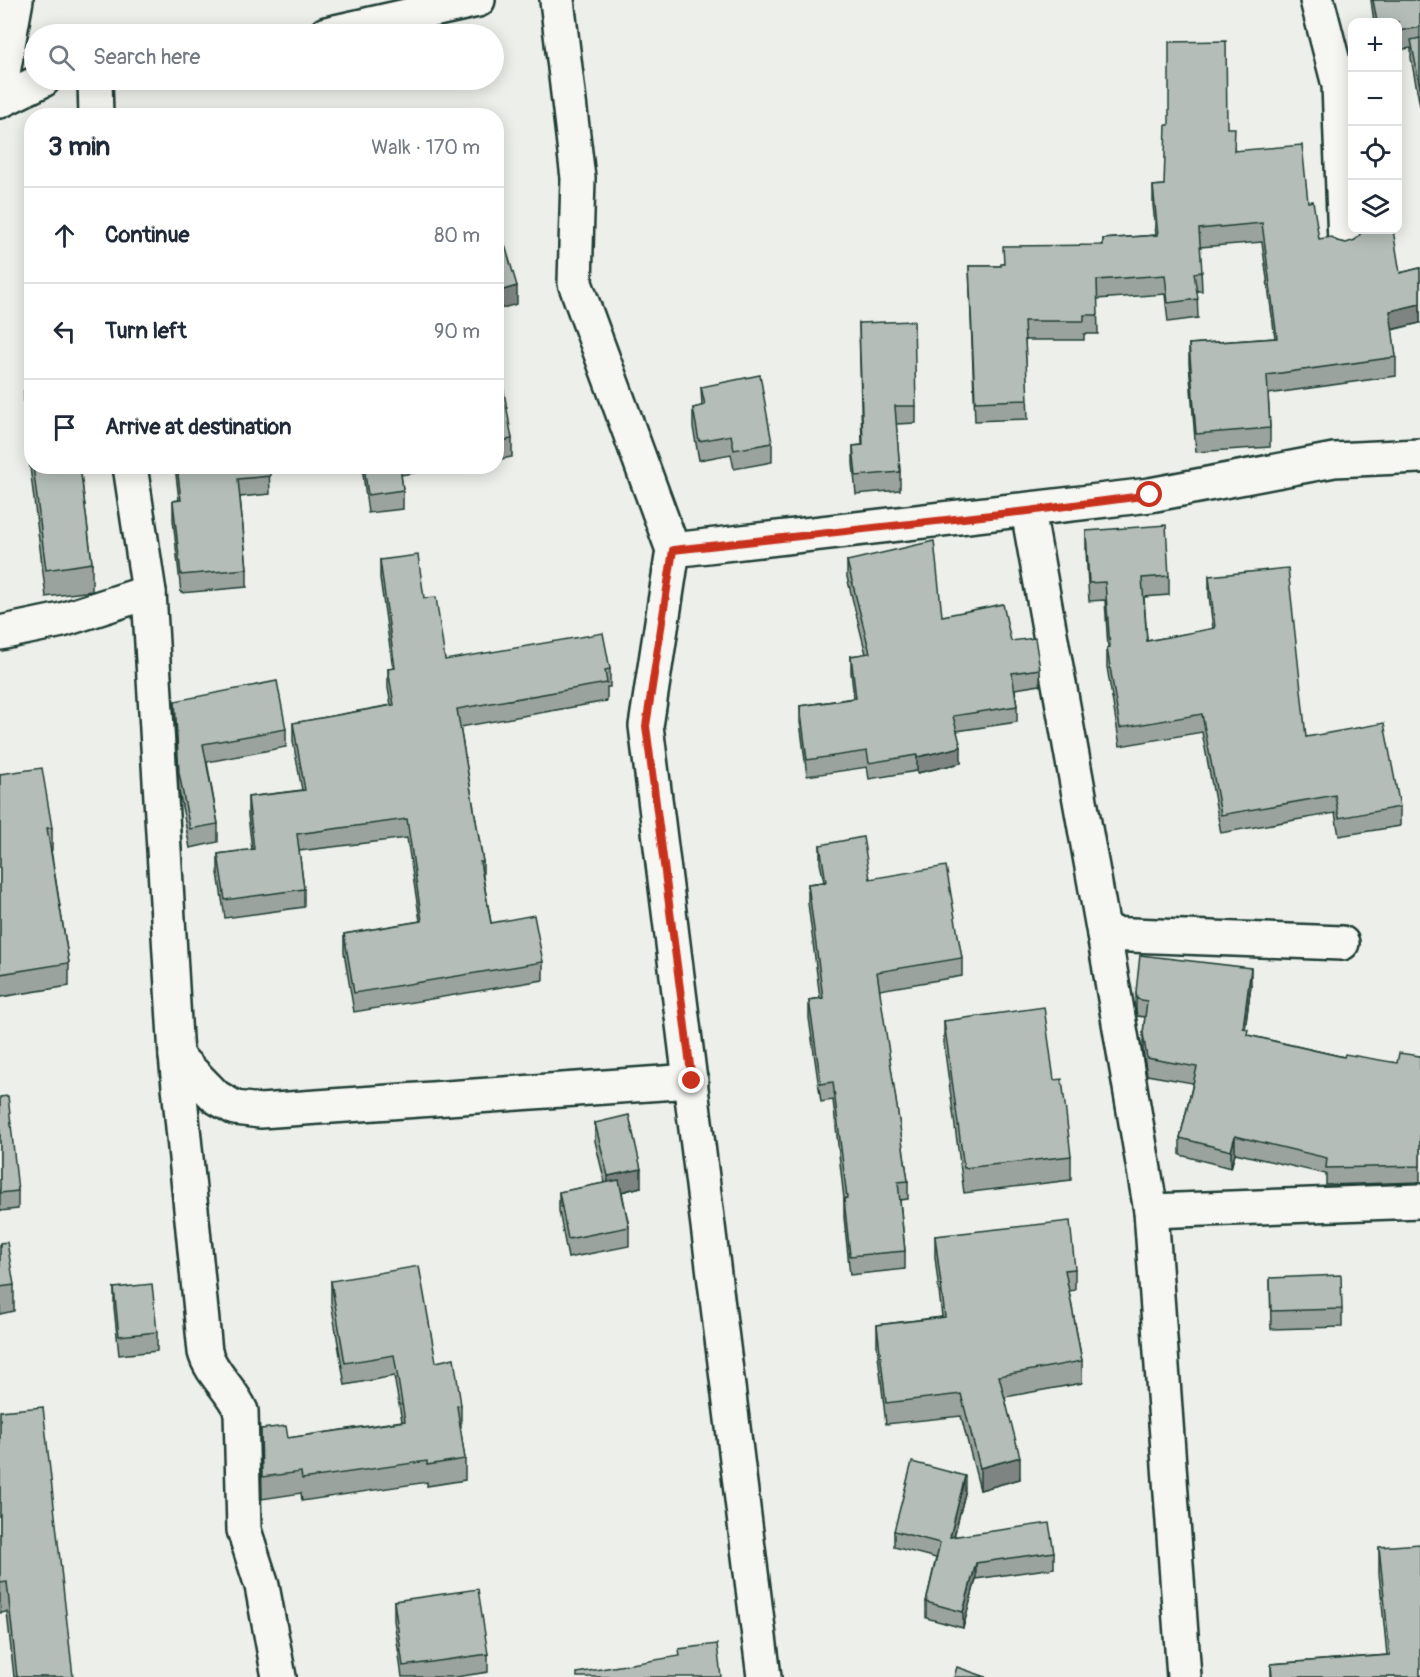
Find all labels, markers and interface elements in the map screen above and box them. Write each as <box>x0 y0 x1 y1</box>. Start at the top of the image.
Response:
map controls <box>1348 18 1402 234</box>
button: + <box>1348 18 1402 72</box>
search box <box>24 24 504 90</box>
icon: search <box>45 41 78 74</box>
text: Search here <box>93 43 200 71</box>
button: − <box>1348 72 1402 126</box>
button: locate <box>1348 126 1402 180</box>
text: 3 min <box>48 131 110 163</box>
text: Walk · 170 m <box>371 135 480 160</box>
button: layers <box>1348 180 1402 234</box>
icon: ahead <box>48 219 81 252</box>
text: Continue <box>105 221 189 249</box>
text: 80 m <box>434 223 480 248</box>
icon: left <box>48 315 81 348</box>
text: Turn left <box>105 317 187 345</box>
text: 90 m <box>434 319 480 344</box>
icon: arrive <box>48 411 81 444</box>
text: Arrive at destination <box>105 413 291 441</box>
route start <box>1136 481 1162 507</box>
route end <box>678 1067 704 1093</box>

